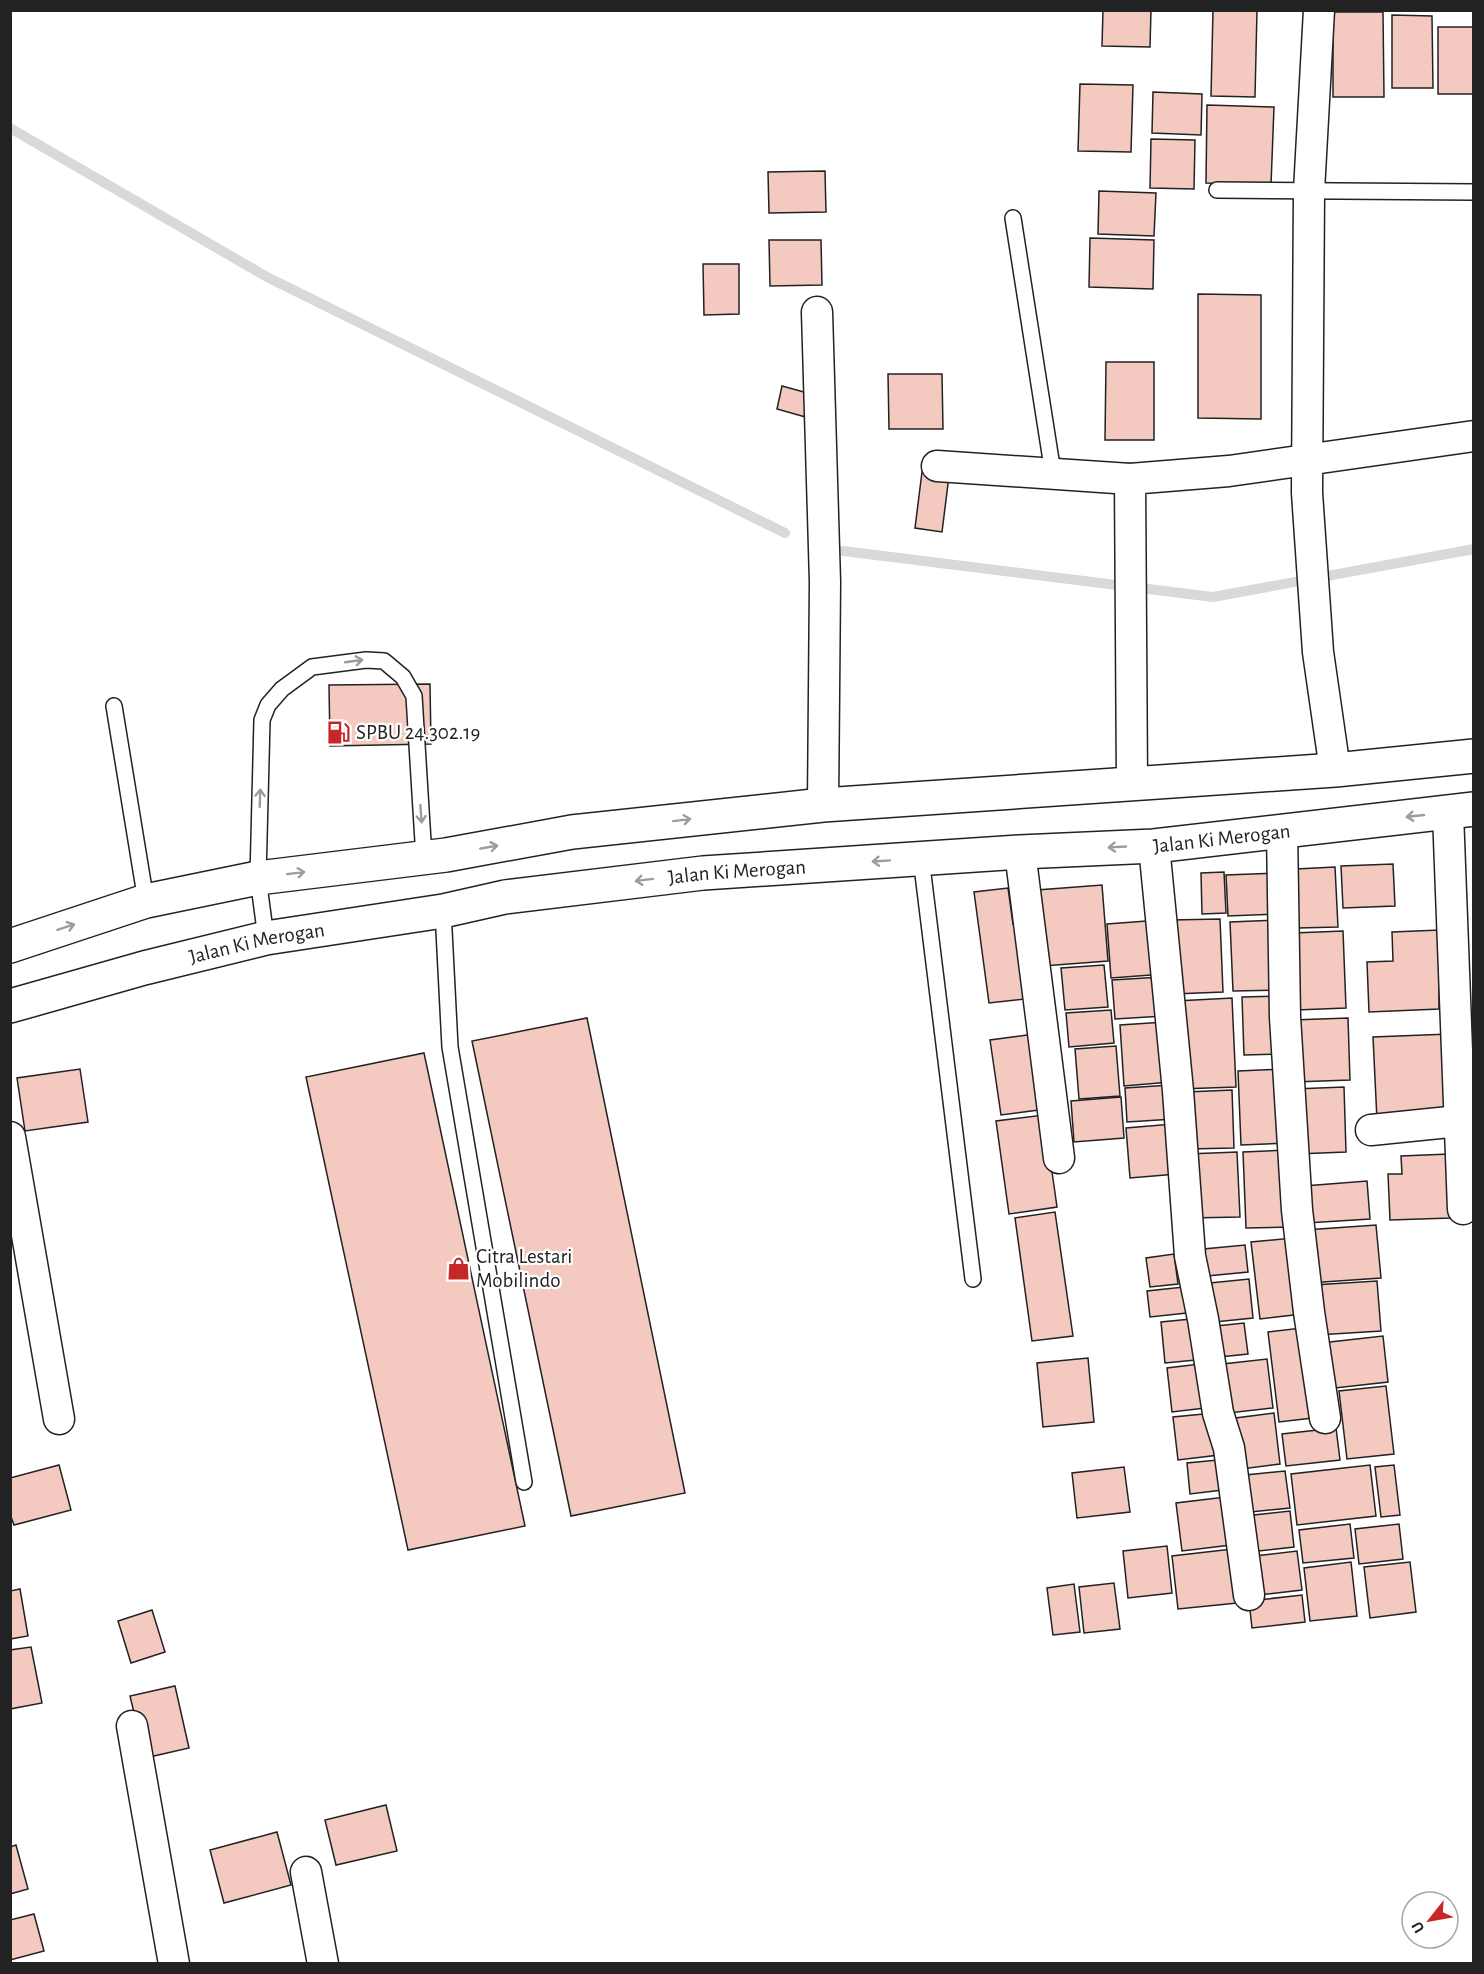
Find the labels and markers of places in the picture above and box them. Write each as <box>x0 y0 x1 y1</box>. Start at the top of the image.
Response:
fuel station icon: SPBU 24.302.19 <box>325 719 351 745</box>
place label: SPBU 24.302.19 <box>356 722 480 743</box>
place label: Citra Lestari Mobilindo <box>476 1246 572 1291</box>
shop icon: Citra Lestari Mobilindo <box>445 1255 471 1281</box>

